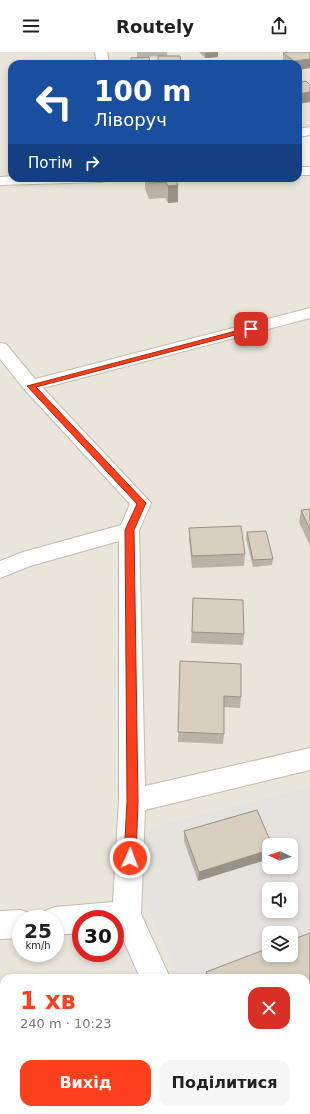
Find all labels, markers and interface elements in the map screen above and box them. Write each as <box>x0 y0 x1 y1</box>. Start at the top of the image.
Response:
icon: menu <box>20 15 42 37</box>
icon: share <box>268 15 290 37</box>
text: Routely <box>116 16 194 37</box>
text: 100 m <box>94 75 191 108</box>
icon: left <box>28 76 80 128</box>
text: Ліворуч <box>94 109 167 130</box>
icon: right <box>81 152 103 174</box>
text: Потім <box>28 154 73 172</box>
pin <box>234 312 268 346</box>
icon: arrive <box>240 318 262 340</box>
position arrow <box>109 837 151 879</box>
north arrow <box>262 838 298 874</box>
map controls <box>262 838 298 962</box>
button: sound <box>262 882 298 918</box>
speed limit sign: 30 <box>72 910 124 962</box>
text: 25 <box>24 919 52 943</box>
button: layers <box>262 926 298 962</box>
text: km/h <box>25 940 51 951</box>
text: 1 хв <box>20 987 76 1015</box>
button: close <box>248 987 290 1029</box>
text: 240 m · 10:23 <box>20 1016 111 1031</box>
button: Вихід <box>20 1060 151 1106</box>
button: Поділитися <box>159 1060 290 1106</box>

